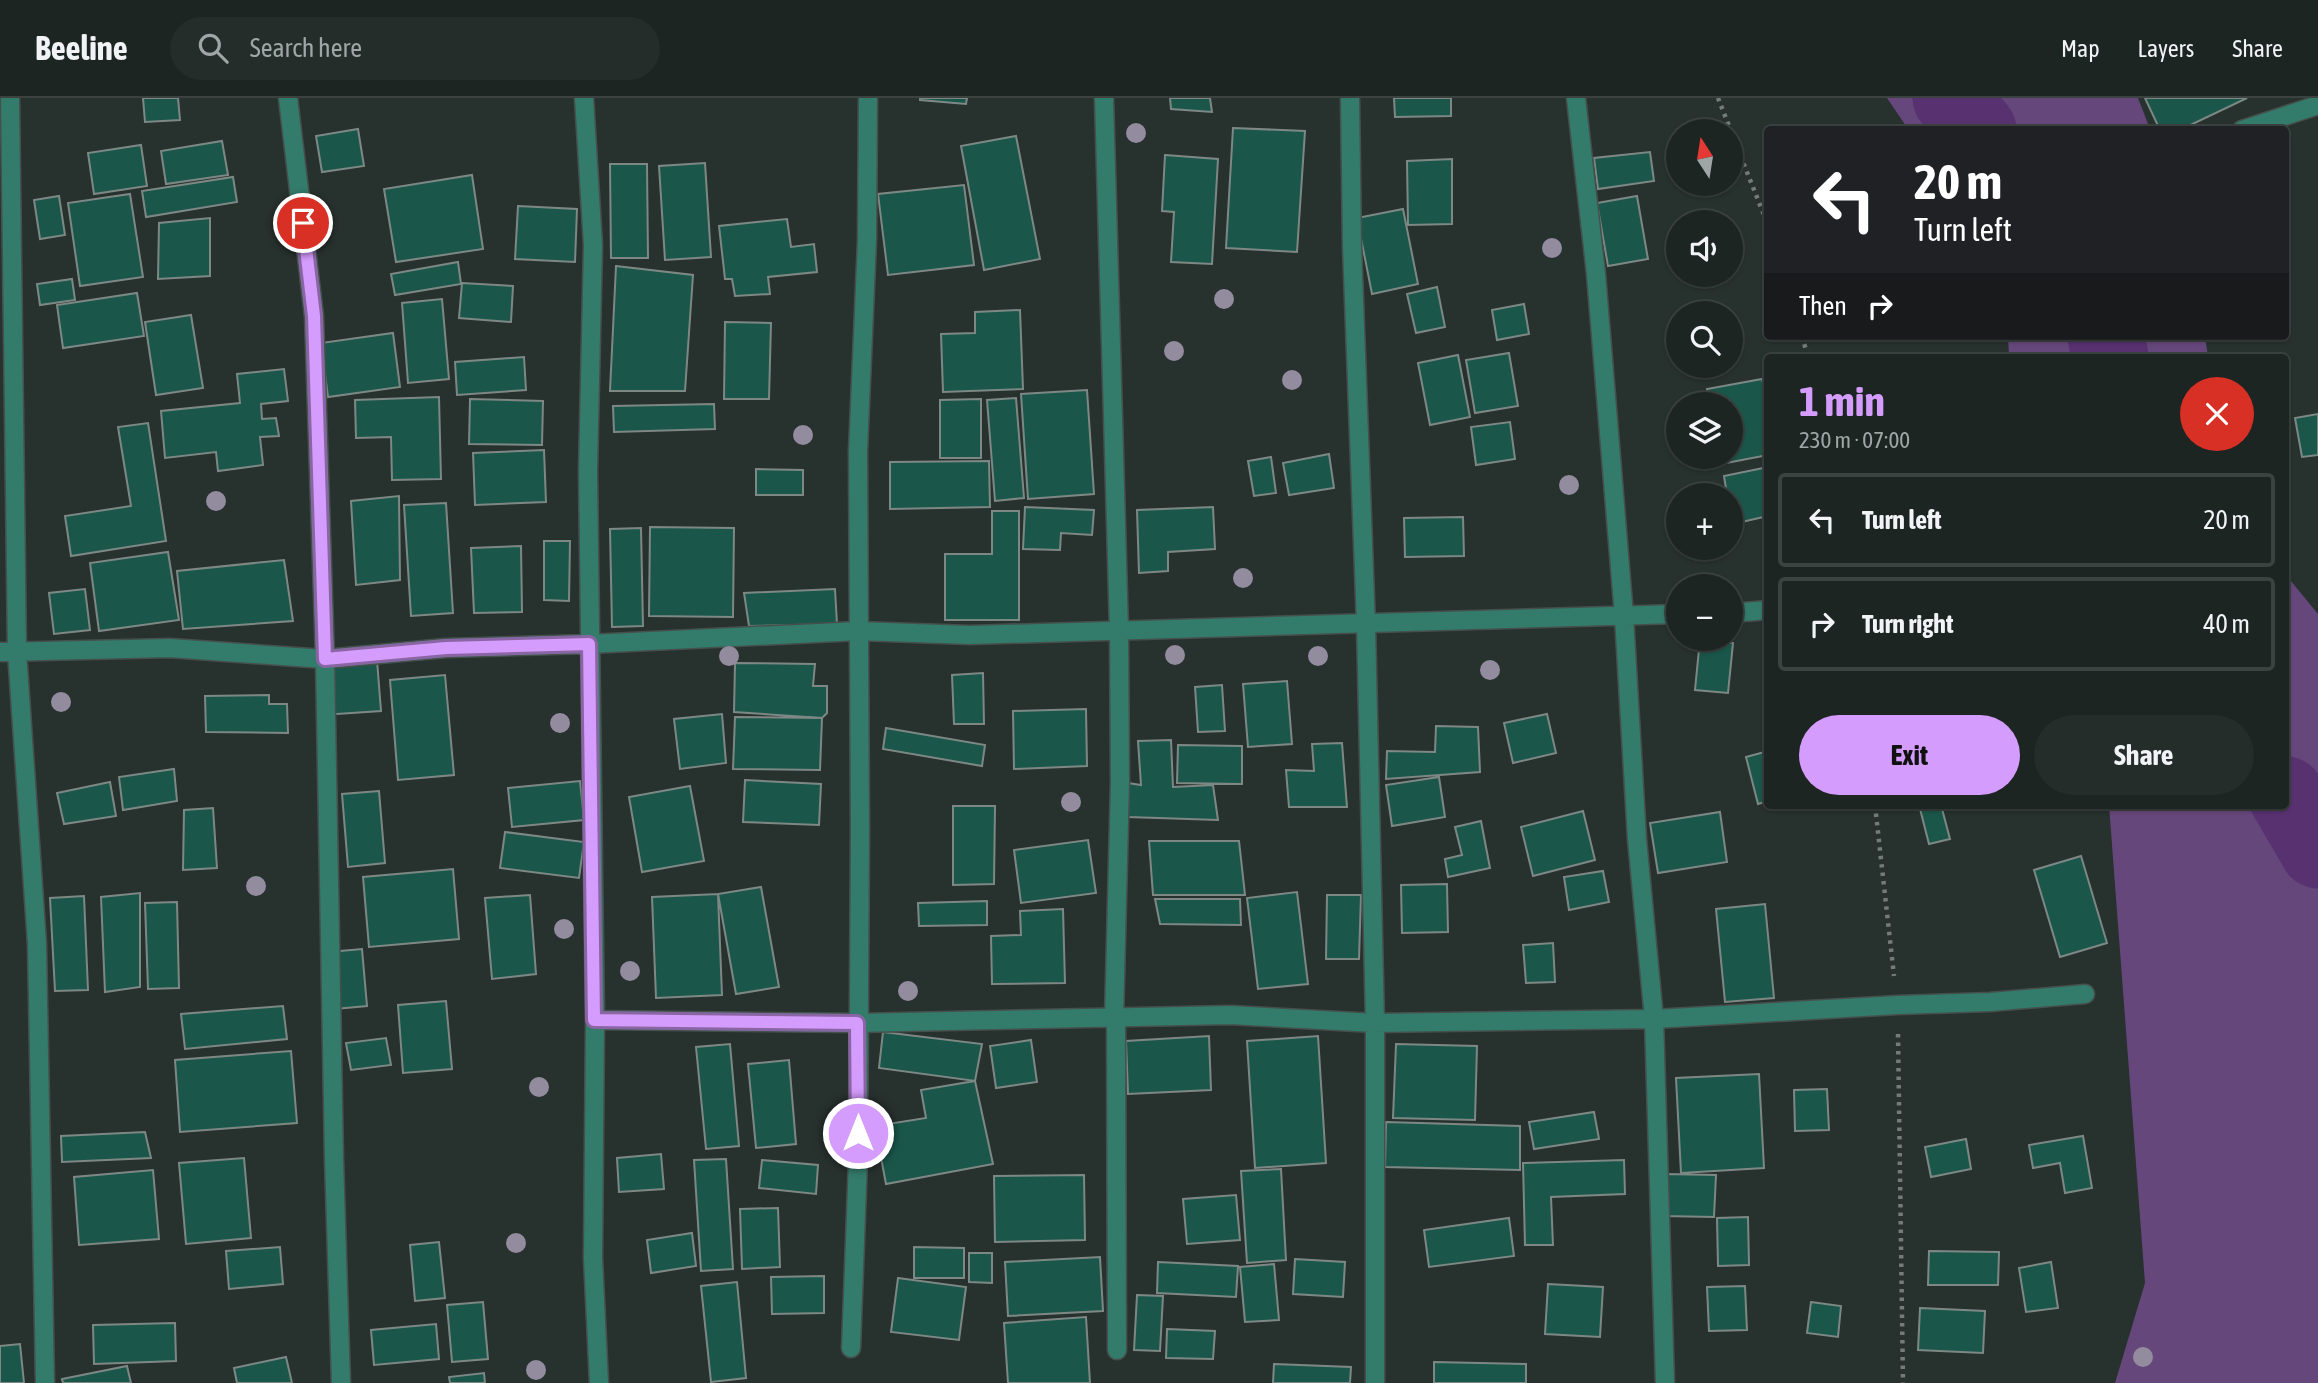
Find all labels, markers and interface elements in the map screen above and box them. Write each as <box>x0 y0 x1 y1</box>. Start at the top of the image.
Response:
search box <box>170 17 660 80</box>
text: Beeline <box>35 29 128 67</box>
icon: search <box>194 29 232 67</box>
text: Search here <box>250 33 362 63</box>
text: Map <box>2061 35 2100 62</box>
text: Layers <box>2138 35 2194 62</box>
text: Share <box>2232 35 2283 62</box>
north arrow <box>1666 119 1743 196</box>
map controls <box>1666 119 1743 651</box>
text: 20 m <box>1914 153 2002 209</box>
icon: left <box>1799 154 1890 245</box>
pin <box>273 193 333 253</box>
icon: arrive <box>284 204 322 242</box>
button: sound <box>1666 210 1743 287</box>
text: Turn left <box>1914 211 2012 248</box>
icon: right <box>1861 287 1899 325</box>
text: Then <box>1799 291 1847 321</box>
button: search <box>1666 301 1743 378</box>
text: 1 min <box>1799 377 1885 425</box>
button: close <box>2180 377 2254 451</box>
button: layers <box>1666 392 1743 469</box>
text: 230 m · 07:00 <box>1799 427 1910 453</box>
button: + <box>1666 483 1743 560</box>
icon: left <box>1803 501 1841 539</box>
text: Turn left <box>1862 505 1942 535</box>
text: 20 m <box>2203 505 2250 535</box>
button: − <box>1666 574 1743 651</box>
icon: right <box>1803 605 1841 643</box>
text: Turn right <box>1862 609 1953 639</box>
text: 40 m <box>2203 609 2250 639</box>
button: Exit <box>1799 715 2020 795</box>
button: Share <box>2034 715 2254 795</box>
position arrow <box>821 1096 895 1170</box>

